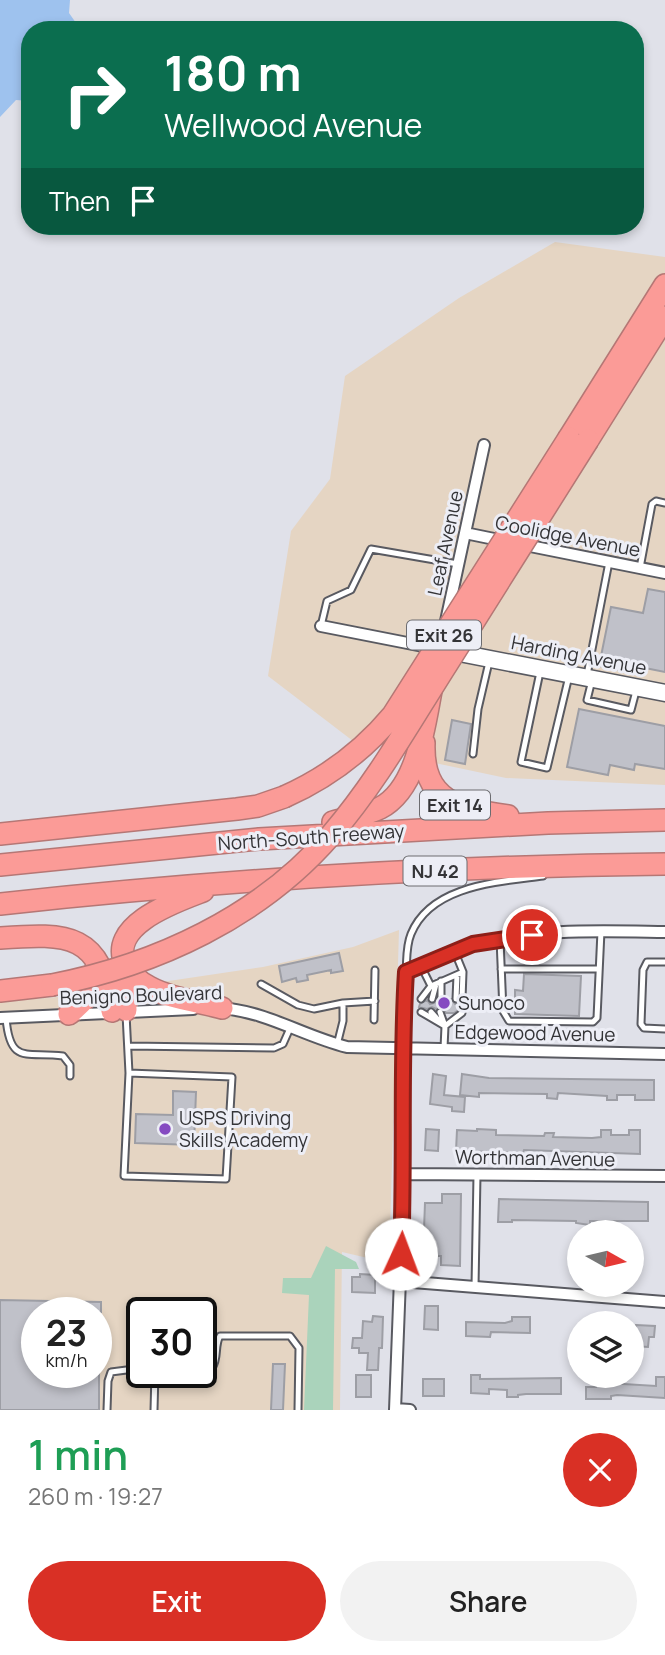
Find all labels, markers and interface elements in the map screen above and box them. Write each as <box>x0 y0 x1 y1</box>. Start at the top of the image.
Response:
text: 180 m <box>164 39 302 106</box>
icon: right <box>49 49 140 140</box>
text: Wellwood Avenue <box>164 103 422 147</box>
icon: arrive <box>124 182 162 220</box>
text: Then <box>49 183 110 219</box>
street label: Leaf Avenue <box>421 488 469 598</box>
street label: Coolidge Avenue <box>493 509 643 563</box>
road number: Exit 26 <box>407 620 481 650</box>
street label: Harding Avenue <box>509 629 649 681</box>
road number: Exit 14 <box>420 790 490 820</box>
street label: North-South Freeway <box>217 818 405 856</box>
road number: NJ 42 <box>404 856 466 886</box>
pin <box>502 905 562 965</box>
icon: arrive <box>513 916 551 954</box>
street label: Benigno Boulevard <box>59 979 223 1011</box>
place label: Sunoco <box>458 990 525 1016</box>
marker: Sunoco <box>436 995 452 1011</box>
street label: Edgewood Avenue <box>454 1019 616 1047</box>
place label: USPS Driving Skills Academy <box>179 1105 308 1153</box>
marker: USPS Driving Skills Academy <box>157 1121 173 1137</box>
street label: Worthman Avenue <box>455 1144 615 1172</box>
position arrow <box>364 1217 438 1291</box>
north arrow <box>567 1220 644 1297</box>
map controls <box>567 1220 644 1388</box>
speed limit sign: 30 <box>126 1297 217 1388</box>
text: 23 <box>46 1309 87 1357</box>
button: layers <box>567 1311 644 1388</box>
text: km/h <box>46 1348 87 1372</box>
text: 1 min <box>28 1425 128 1483</box>
button: close <box>563 1433 637 1507</box>
text: 260 m · 19:27 <box>28 1480 163 1512</box>
button: Exit <box>28 1561 326 1641</box>
button: Share <box>340 1561 637 1641</box>

